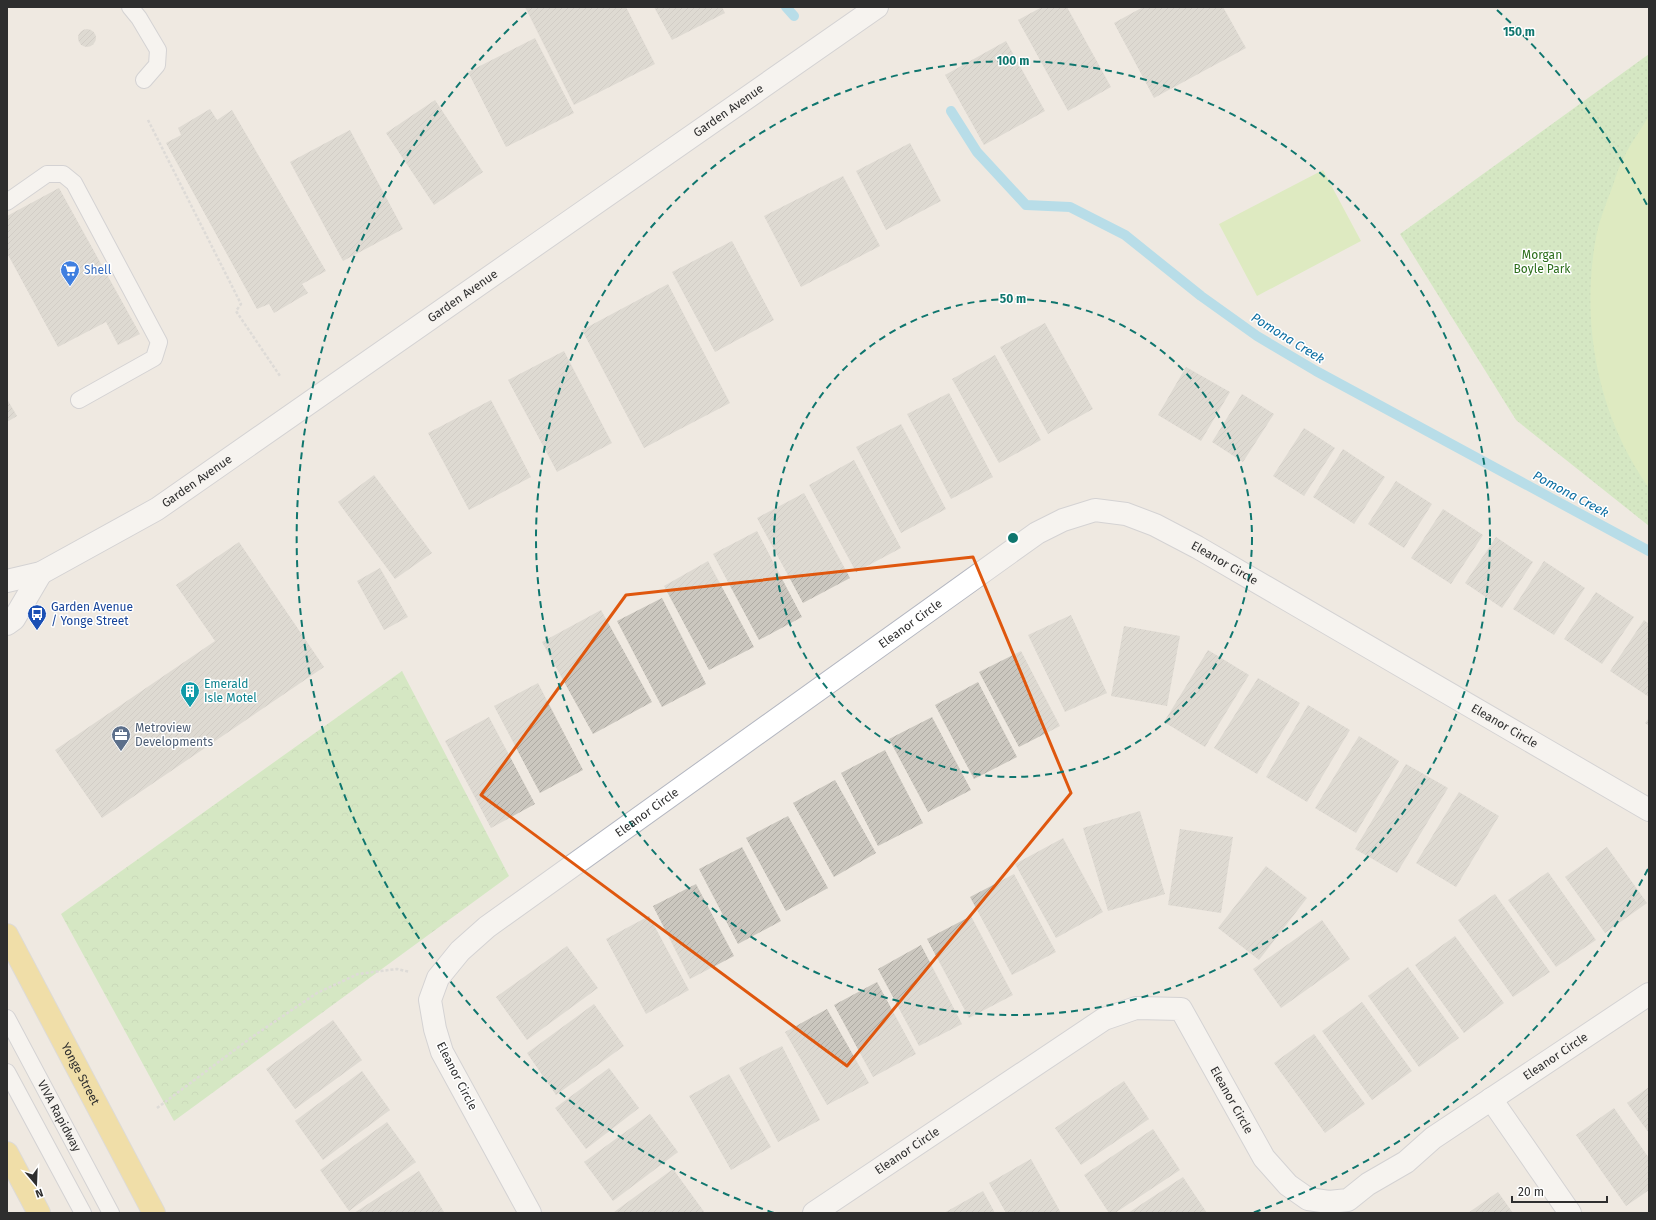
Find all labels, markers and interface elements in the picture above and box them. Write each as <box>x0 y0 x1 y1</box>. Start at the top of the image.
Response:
text: 150 m <box>1503 25 1535 39</box>
text: 100 m <box>997 54 1029 68</box>
street label: Garden Avenue <box>691 81 766 140</box>
park label: Morgan Boyle Park <box>1514 248 1571 276</box>
supermarket icon: Shell <box>59 259 81 287</box>
place label: Shell <box>84 263 112 277</box>
street label: Garden Avenue <box>425 267 500 325</box>
text: 50 m <box>1000 292 1026 306</box>
water label: Pomona Creek <box>1249 310 1327 366</box>
street label: Garden Avenue <box>159 452 235 510</box>
water label: Pomona Creek <box>1531 468 1611 520</box>
centre of rings <box>1006 531 1020 545</box>
street label: Eleanor Circle <box>1189 538 1260 588</box>
street label: Eleanor Circle <box>876 596 945 651</box>
place label: Garden Avenue / Yonge Street <box>51 600 133 628</box>
bus stop icon: Garden Avenue / Yonge Street <box>26 603 48 631</box>
place label: Emerald Isle Motel <box>204 677 257 705</box>
building icon: Emerald Isle Motel <box>179 680 201 708</box>
street label: Eleanor Circle <box>1469 701 1540 751</box>
place label: Metroview Developments <box>135 721 213 749</box>
office icon: Metroview Developments <box>110 724 132 752</box>
street label: Eleanor Circle <box>612 785 681 840</box>
street label: Eleanor Circle <box>1520 1030 1590 1083</box>
street label: Yonge Street <box>58 1040 103 1108</box>
street label: Eleanor Circle <box>434 1040 480 1112</box>
street label: Eleanor Circle <box>1207 1064 1256 1136</box>
street label: VIVA Rapidway <box>34 1078 84 1154</box>
street label: Eleanor Circle <box>872 1124 942 1177</box>
north arrow <box>16 1164 56 1204</box>
scale bar <box>1512 1178 1607 1204</box>
text: 20 m <box>1518 1185 1544 1199</box>
text: N <box>34 1186 45 1200</box>

